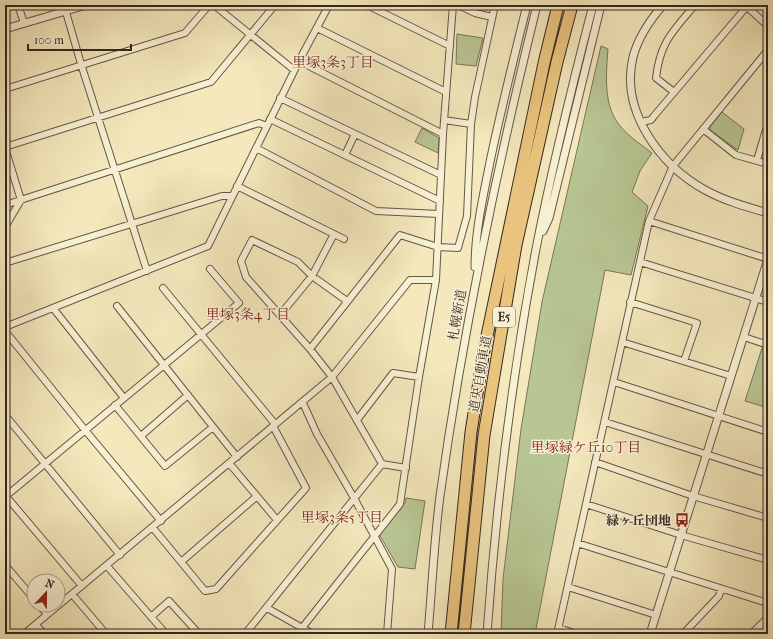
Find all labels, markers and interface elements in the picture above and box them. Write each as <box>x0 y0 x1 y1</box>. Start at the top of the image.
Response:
scale bar <box>28 26 131 52</box>
text: 100 m <box>34 33 64 47</box>
district label: 里塚3条3丁目 <box>292 54 374 71</box>
street label: 札幌新道 <box>445 288 469 342</box>
district label: 里塚3条4丁目 <box>206 306 290 323</box>
road number: E5 <box>493 307 515 327</box>
street label: 道央自動車道 <box>466 334 494 414</box>
district label: 里塚緑ケ丘10丁目 <box>531 439 641 456</box>
district label: 里塚3条5丁目 <box>301 509 383 526</box>
bus stop icon: 緑ヶ丘団地 <box>674 512 690 528</box>
place label: 緑ヶ丘団地 <box>606 513 671 528</box>
north arrow <box>26 573 66 613</box>
text: N <box>43 577 56 592</box>

